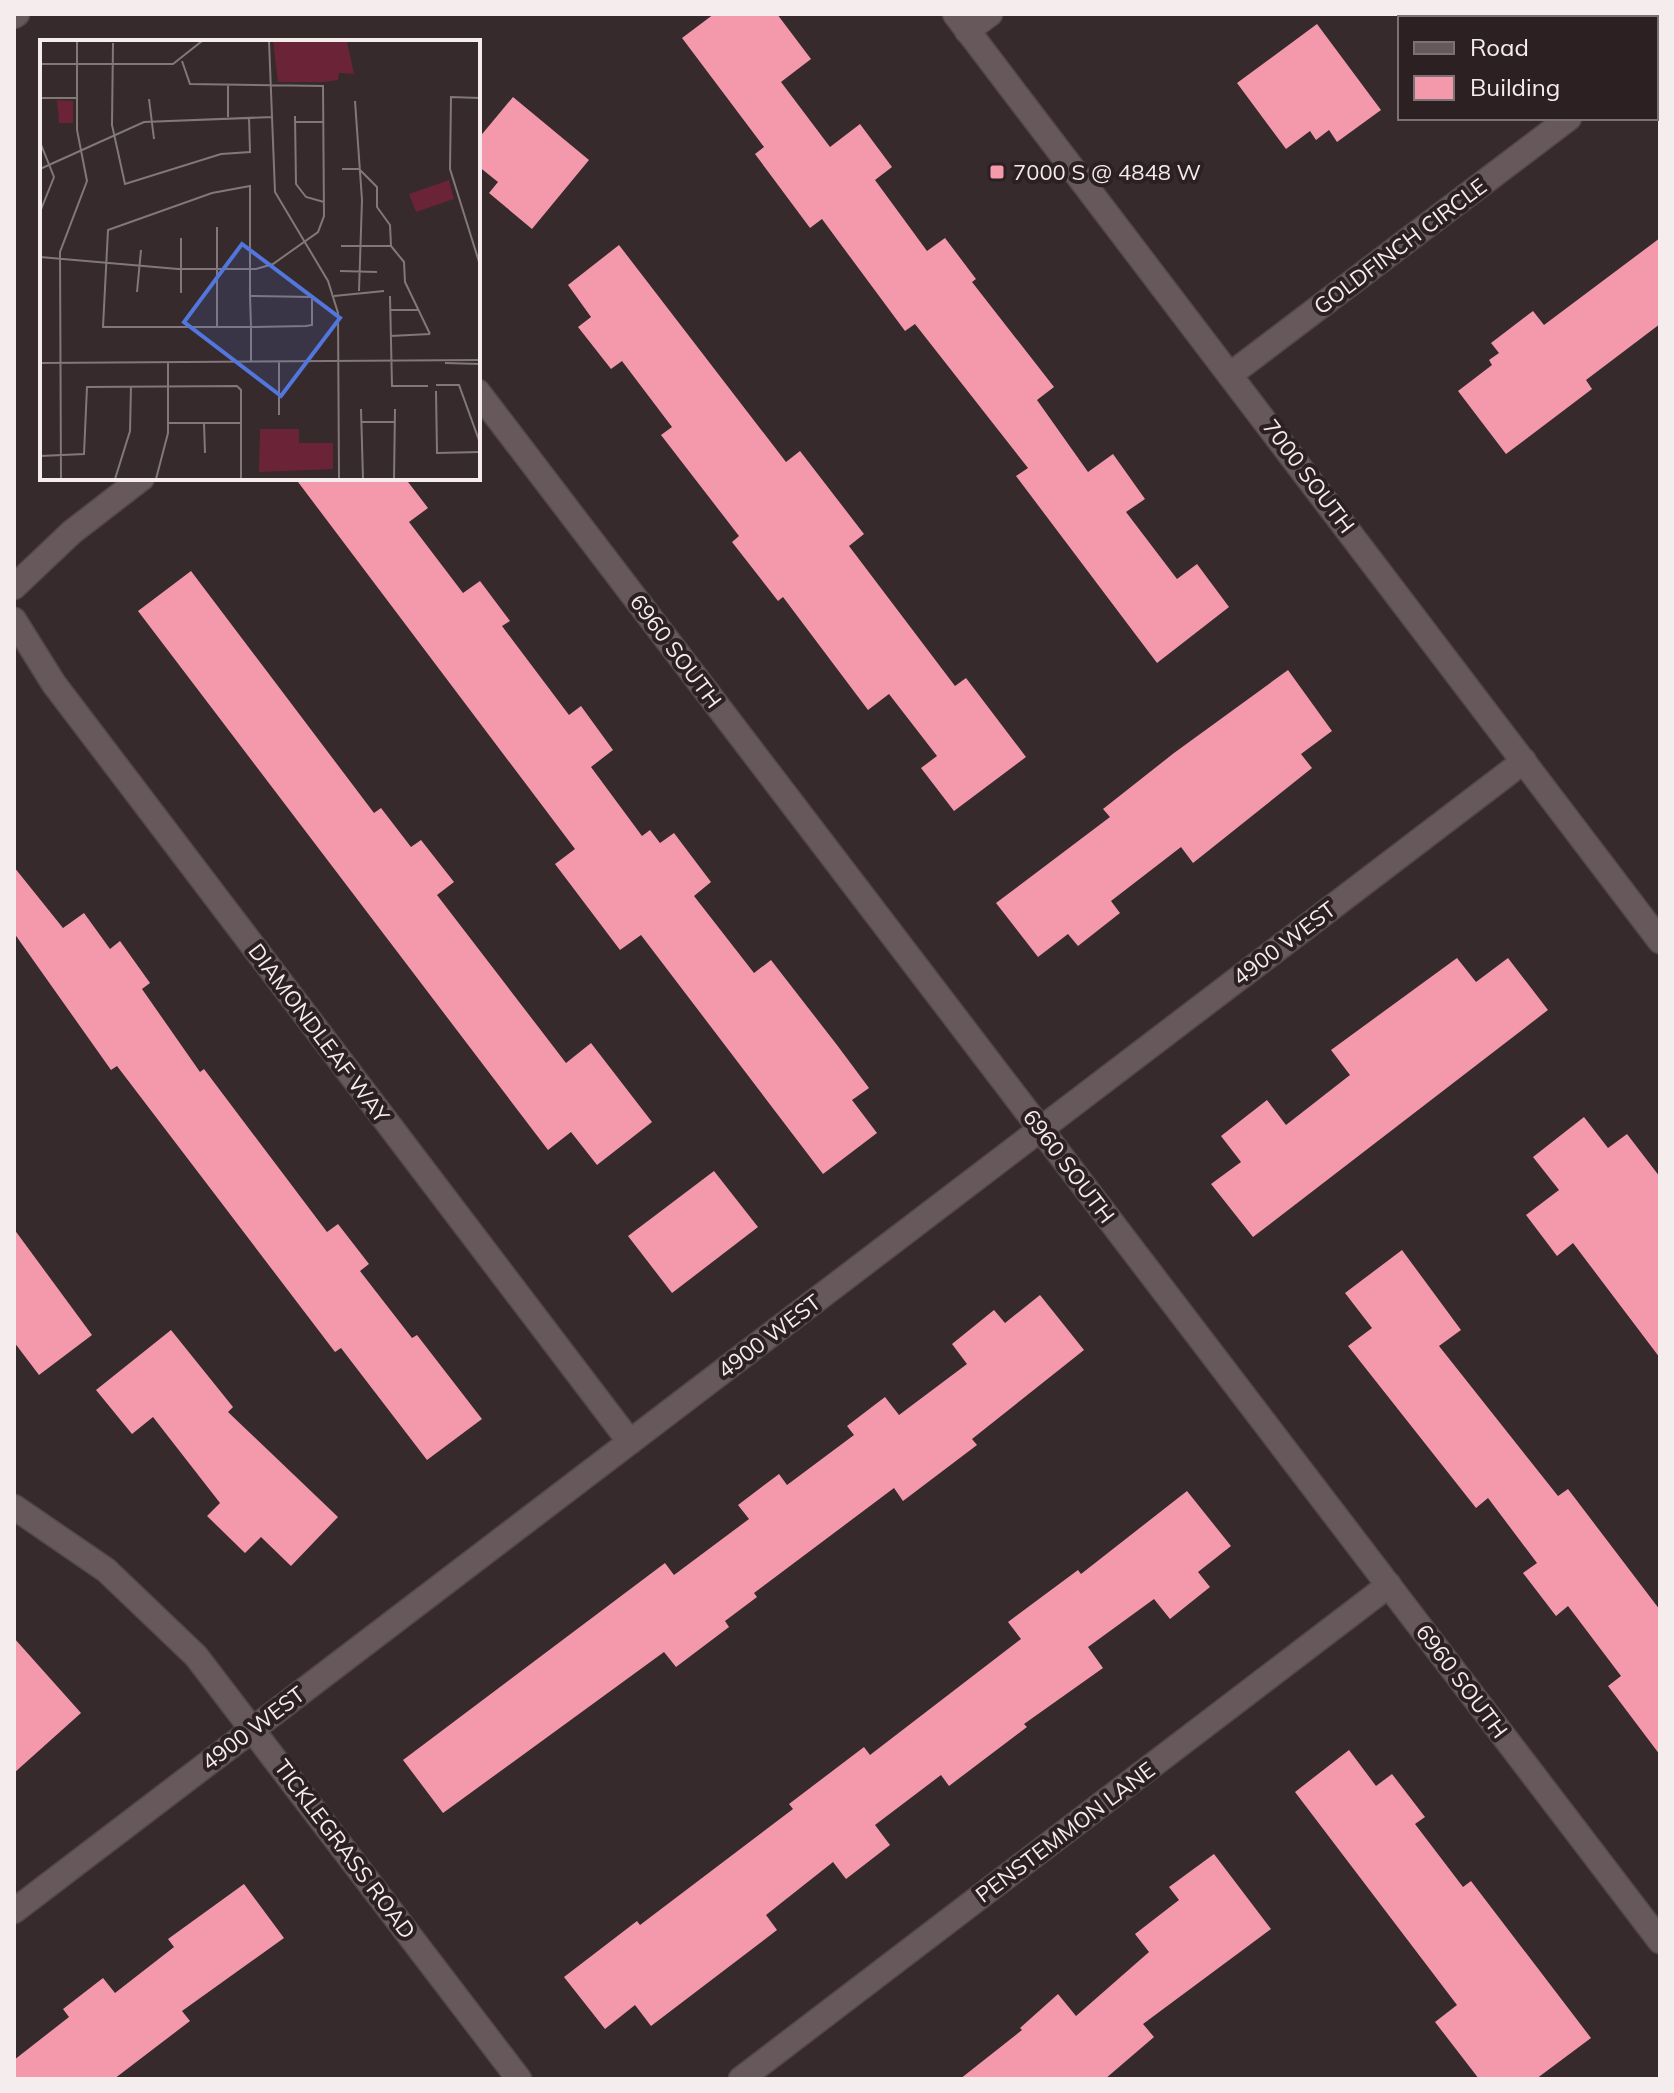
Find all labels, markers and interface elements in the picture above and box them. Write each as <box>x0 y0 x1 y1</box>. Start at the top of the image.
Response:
legend <box>1398 16 1658 120</box>
text: Road <box>1470 32 1529 62</box>
inset map <box>40 40 480 480</box>
text: Building <box>1470 72 1560 102</box>
place label: 7000 S @ 4848 W <box>1013 158 1201 186</box>
marker: 7000 S @ 4848 W <box>988 163 1006 181</box>
street label: GOLDFINCH CIRCLE <box>1308 172 1492 320</box>
street label: 7000 SOUTH <box>1257 413 1361 539</box>
street label: 6960 SOUTH <box>624 588 728 714</box>
street label: 4900 WEST <box>1227 895 1341 991</box>
street label: DIAMONDLEAF WAY <box>242 938 396 1129</box>
street label: 6960 SOUTH <box>1017 1103 1121 1229</box>
street label: 4900 WEST <box>712 1288 826 1384</box>
street label: 6960 SOUTH <box>1410 1618 1514 1744</box>
street label: 4900 WEST <box>196 1680 310 1776</box>
street label: TICKLEGRASS ROAD <box>268 1754 422 1944</box>
street label: PENSTEMMON LANE <box>970 1755 1160 1909</box>

